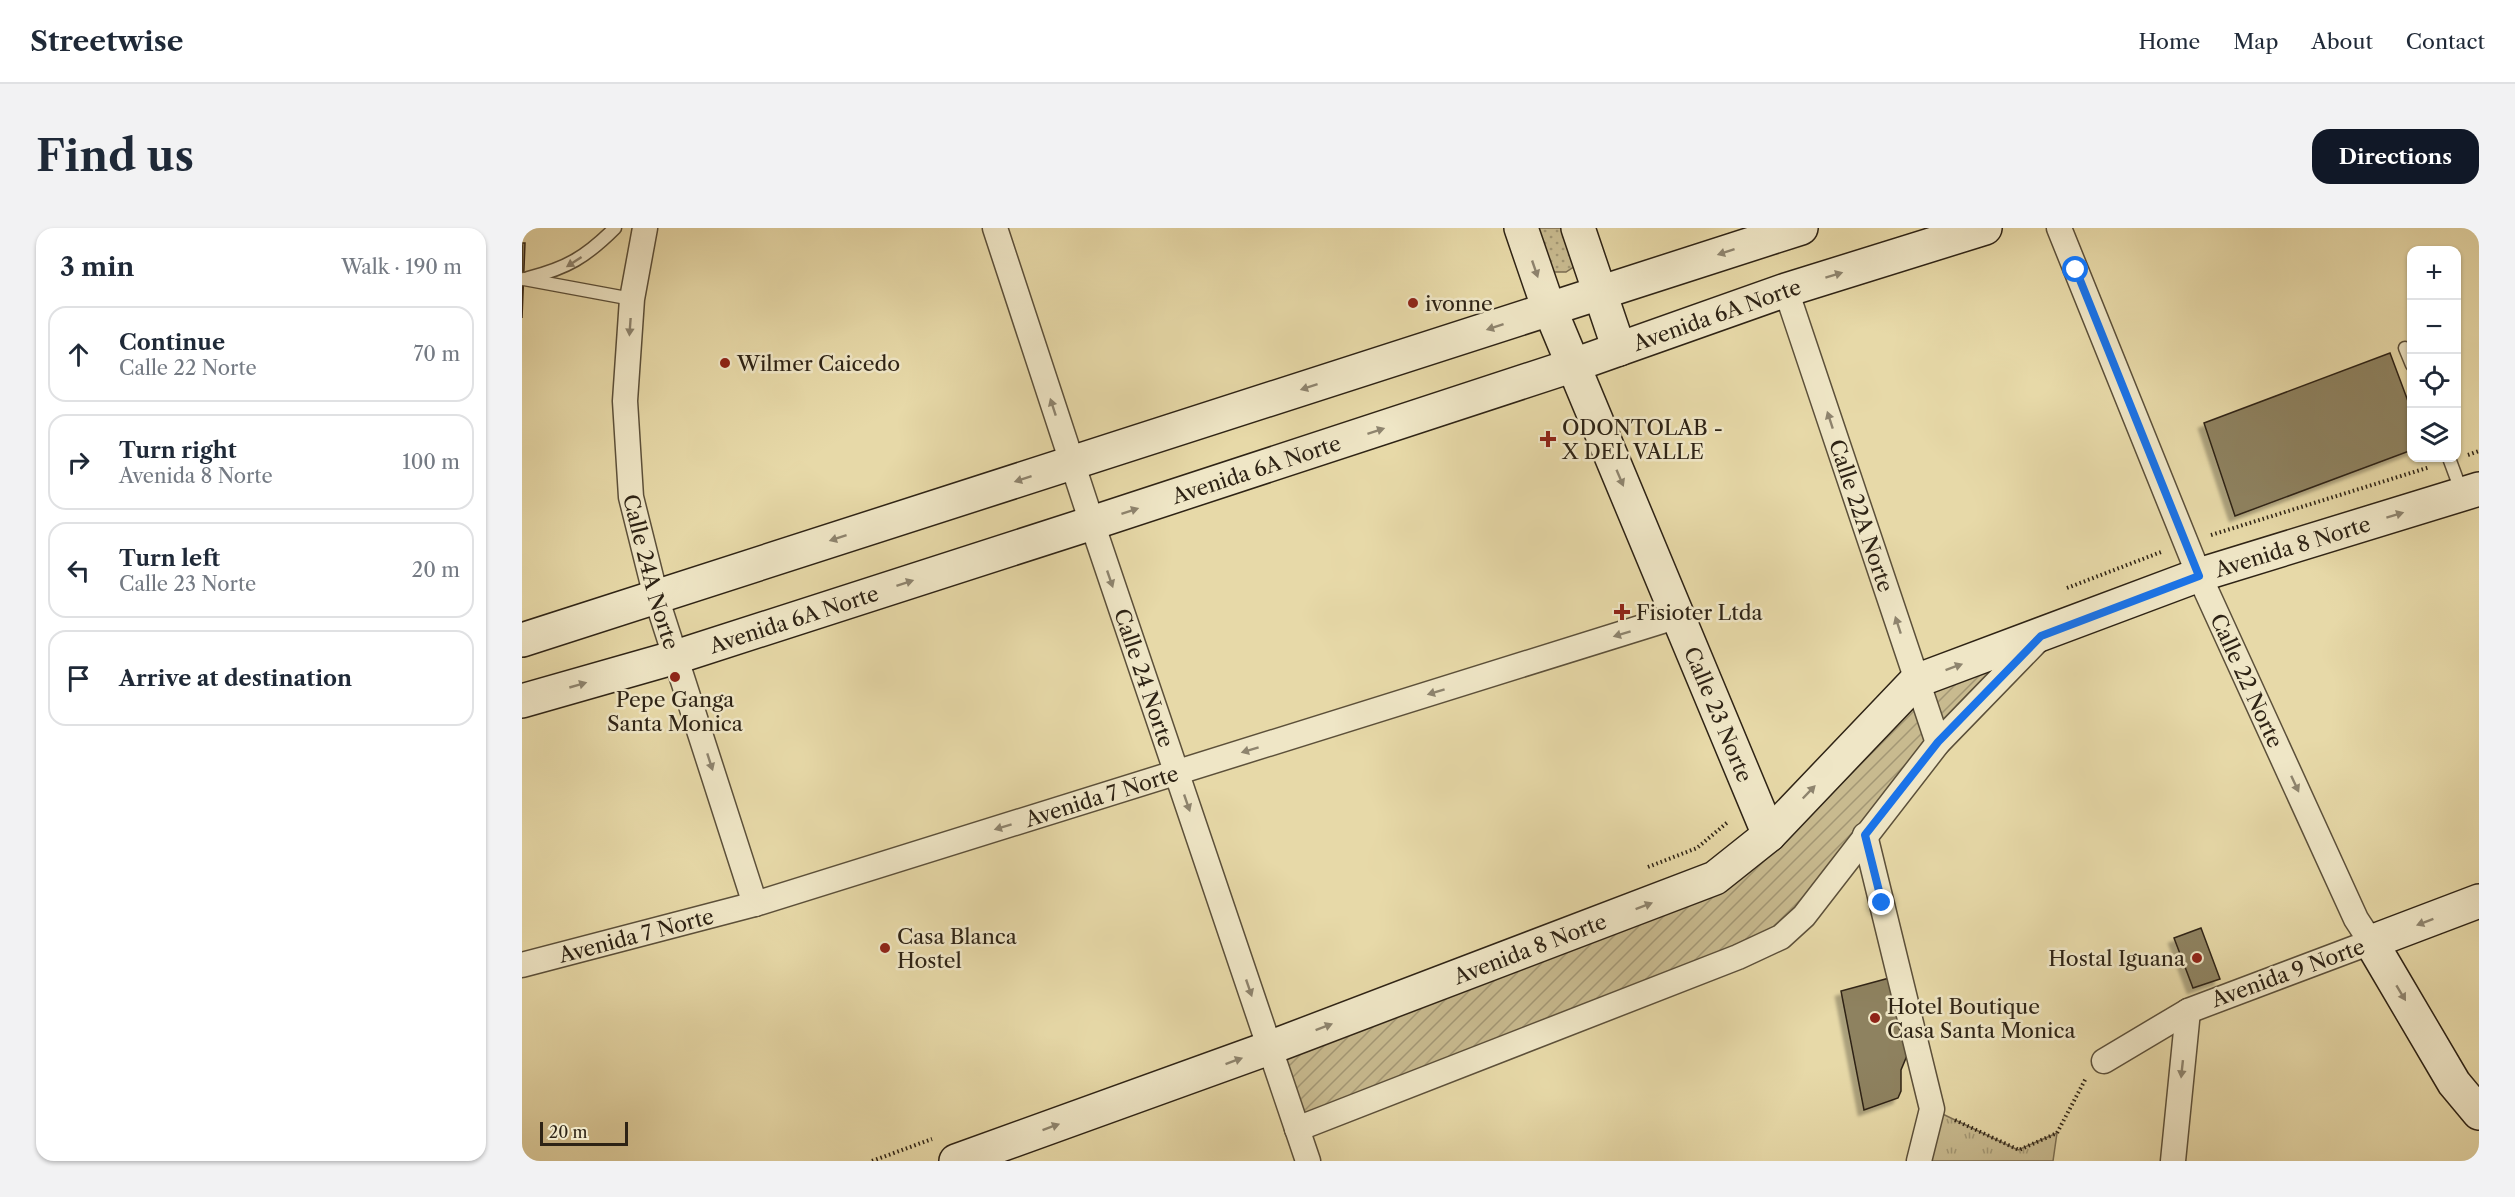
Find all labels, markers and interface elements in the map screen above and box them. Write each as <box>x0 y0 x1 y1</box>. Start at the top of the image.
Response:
text: Streetwise <box>30 24 184 58</box>
text: Home <box>2139 29 2200 54</box>
text: Map <box>2233 29 2278 54</box>
text: About <box>2311 29 2373 54</box>
text: Contact <box>2406 29 2485 54</box>
button: Directions <box>2312 129 2479 184</box>
text: Find us <box>36 130 194 182</box>
map controls <box>2407 246 2461 462</box>
button: + <box>2407 246 2461 300</box>
one-way arrow <box>1717 248 1735 258</box>
text: 3 min <box>60 251 134 283</box>
text: Walk · 190 m <box>341 255 462 279</box>
one-way arrow <box>566 256 582 267</box>
route start <box>2062 256 2088 282</box>
one-way arrow <box>1531 260 1541 278</box>
one-way arrow <box>1825 270 1843 279</box>
street label: Avenida 6A Norte <box>1629 274 1804 356</box>
place label: ivonne <box>1425 291 1493 316</box>
marker: ivonne <box>1406 296 1420 310</box>
button: − <box>2407 300 2461 354</box>
one-way arrow <box>625 318 635 337</box>
one-way arrow <box>1486 322 1504 332</box>
text: Continue <box>119 329 225 356</box>
icon: ahead <box>62 338 95 371</box>
text: 70 m <box>414 342 460 366</box>
place label: Wilmer Caicedo <box>736 351 900 376</box>
button: locate <box>2407 354 2461 408</box>
text: Calle 22 Norte <box>119 356 257 380</box>
marker: Wilmer Caicedo <box>718 356 732 370</box>
one-way arrow <box>1300 383 1318 392</box>
one-way arrow <box>1048 398 1058 416</box>
button: layers <box>2407 408 2461 462</box>
one-way arrow <box>1825 411 1834 429</box>
place label: ODONTOLAB - X DEL VALLE <box>1561 415 1723 464</box>
one-way arrow <box>1367 425 1385 435</box>
street label: Avenida 6A Norte <box>1168 430 1344 509</box>
marker: ODONTOLAB - X DEL VALLE <box>1539 430 1557 448</box>
street label: Calle 22A Norte <box>1825 436 1899 595</box>
text: Turn right <box>119 437 237 464</box>
icon: right <box>62 446 95 479</box>
text: 100 m <box>402 450 460 474</box>
text: Avenida 8 Norte <box>119 464 273 488</box>
one-way arrow <box>1615 469 1625 487</box>
one-way arrow <box>1014 474 1032 484</box>
street label: Calle 24A Norte <box>618 492 685 652</box>
one-way arrow <box>1121 505 1139 515</box>
one-way arrow <box>2386 510 2404 519</box>
street label: Avenida 8 Norte <box>2211 511 2373 582</box>
one-way arrow <box>829 534 847 544</box>
text: Turn left <box>119 545 220 572</box>
icon: left <box>62 554 95 587</box>
text: 20 m <box>412 558 460 582</box>
one-way arrow <box>1106 570 1116 588</box>
text: Calle 23 Norte <box>119 572 256 596</box>
one-way arrow <box>896 578 914 587</box>
street label: Avenida 6A Norte <box>705 580 881 658</box>
place label: Fisioter Ltda <box>1636 600 1764 625</box>
marker: Fisioter Ltda <box>1613 603 1631 621</box>
street label: Calle 24 Norte <box>1109 605 1179 750</box>
street label: Calle 22 Norte <box>2206 609 2288 751</box>
one-way arrow <box>1893 616 1903 634</box>
one-way arrow <box>1613 630 1631 639</box>
street label: Calle 23 Norte <box>1679 643 1758 786</box>
icon: arrive <box>62 662 95 695</box>
one-way arrow <box>1946 662 1964 672</box>
text: Arrive at destination <box>119 665 352 692</box>
marker: Pepe Ganga Santa Monica <box>668 670 682 684</box>
one-way arrow <box>569 680 587 689</box>
place label: Pepe Ganga Santa Monica <box>607 687 744 736</box>
one-way arrow <box>1427 688 1445 697</box>
one-way arrow <box>1241 746 1259 755</box>
one-way arrow <box>705 753 715 771</box>
street label: Avenida 7 Norte <box>1021 760 1181 832</box>
one-way arrow <box>2290 776 2299 793</box>
one-way arrow <box>1802 786 1816 800</box>
one-way arrow <box>1182 794 1192 812</box>
one-way arrow <box>994 822 1012 832</box>
route end <box>1868 889 1894 915</box>
one-way arrow <box>1635 900 1653 910</box>
street label: Avenida 7 Norte <box>555 903 716 968</box>
street label: Avenida 8 Norte <box>1449 908 1610 989</box>
one-way arrow <box>2416 918 2434 927</box>
place label: Casa Blanca Hostel <box>897 924 1018 973</box>
street label: Avenida 9 Norte <box>2207 934 2368 1013</box>
marker: Casa Blanca Hostel <box>878 941 892 955</box>
place label: Hostal Iguana <box>2048 946 2186 971</box>
marker: Hostal Iguana <box>2190 951 2204 965</box>
one-way arrow <box>1245 979 1255 997</box>
one-way arrow <box>2395 985 2406 1001</box>
place label: Hotel Boutique Casa Santa Monica <box>1887 994 2077 1043</box>
marker: Hotel Boutique Casa Santa Monica <box>1868 1011 1882 1025</box>
one-way arrow <box>1315 1022 1333 1032</box>
one-way arrow <box>1225 1055 1243 1065</box>
one-way arrow <box>2177 1059 2187 1078</box>
scale bar <box>540 1119 628 1146</box>
text: 20 m <box>549 1122 588 1142</box>
one-way arrow <box>1042 1122 1060 1132</box>

